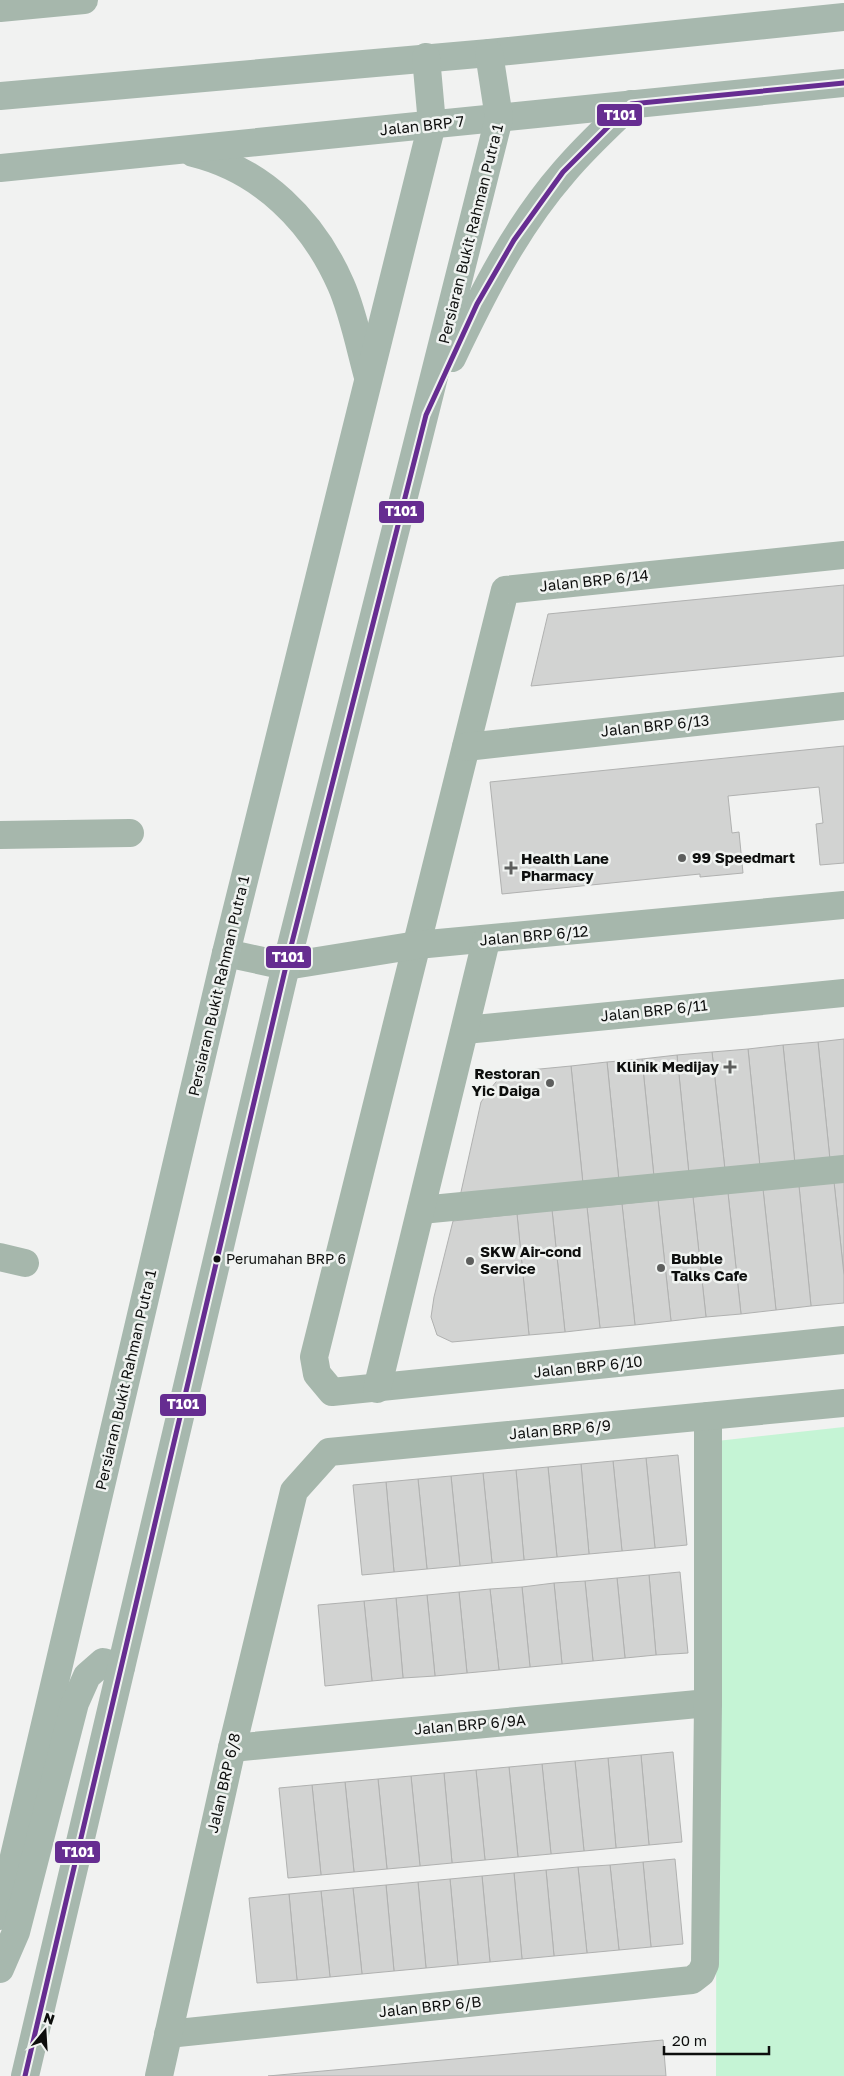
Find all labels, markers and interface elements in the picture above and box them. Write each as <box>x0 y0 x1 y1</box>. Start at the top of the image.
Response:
line badge: T101 <box>596 103 643 127</box>
text: T101 <box>604 106 636 123</box>
street label: Jalan BRP 7 <box>379 112 465 138</box>
street label: Persiaran Bukit Rahman Putra 1 <box>434 122 506 345</box>
line badge: T101 <box>378 500 425 524</box>
text: T101 <box>385 502 417 519</box>
street label: Jalan BRP 6/14 <box>538 565 649 595</box>
street label: Jalan BRP 6/13 <box>600 710 710 740</box>
place label: 99 Speedmart <box>692 848 795 866</box>
place label: Health Lane Pharmacy <box>521 849 609 884</box>
marker: 99 Speedmart <box>676 852 688 864</box>
marker: Health Lane Pharmacy <box>505 862 517 874</box>
street label: Persiaran Bukit Rahman Putra 1 <box>184 874 252 1098</box>
street label: Jalan BRP 6/12 <box>479 921 589 949</box>
line badge: T101 <box>265 945 312 969</box>
text: T101 <box>272 948 304 965</box>
street label: Jalan BRP 6/11 <box>599 995 708 1025</box>
place label: Klinik Medijay <box>616 1057 719 1075</box>
marker: Klinik Medijay <box>723 1060 737 1074</box>
place label: Restoran Yic Daiga <box>472 1064 540 1099</box>
marker: Restoran Yic Daiga <box>544 1077 556 1089</box>
place label: SKW Air-cond Service <box>480 1242 581 1277</box>
place label: Bubble Talks Cafe <box>671 1249 748 1284</box>
place label: Perumahan BRP 6 <box>226 1250 346 1267</box>
marker: Perumahan BRP 6 <box>212 1254 222 1264</box>
marker: SKW Air-cond Service <box>464 1255 476 1267</box>
marker: Bubble Talks Cafe <box>655 1262 667 1274</box>
street label: Persiaran Bukit Rahman Putra 1 <box>91 1268 159 1492</box>
street label: Jalan BRP 6/10 <box>532 1351 643 1381</box>
line badge: T101 <box>159 1393 207 1417</box>
text: T101 <box>167 1395 199 1412</box>
street label: Jalan BRP 6/9 <box>508 1416 612 1442</box>
street label: Jalan BRP 6/9A <box>413 1710 527 1738</box>
street label: Jalan BRP 6/8 <box>203 1731 243 1835</box>
line badge: T101 <box>54 1840 101 1864</box>
text: T101 <box>62 1843 94 1860</box>
street label: Jalan BRP 6/B <box>378 1992 482 2020</box>
north arrow <box>20 2006 70 2056</box>
text: N <box>41 2008 57 2028</box>
scale bar <box>664 2024 769 2056</box>
text: 20 m <box>672 2031 707 2049</box>

